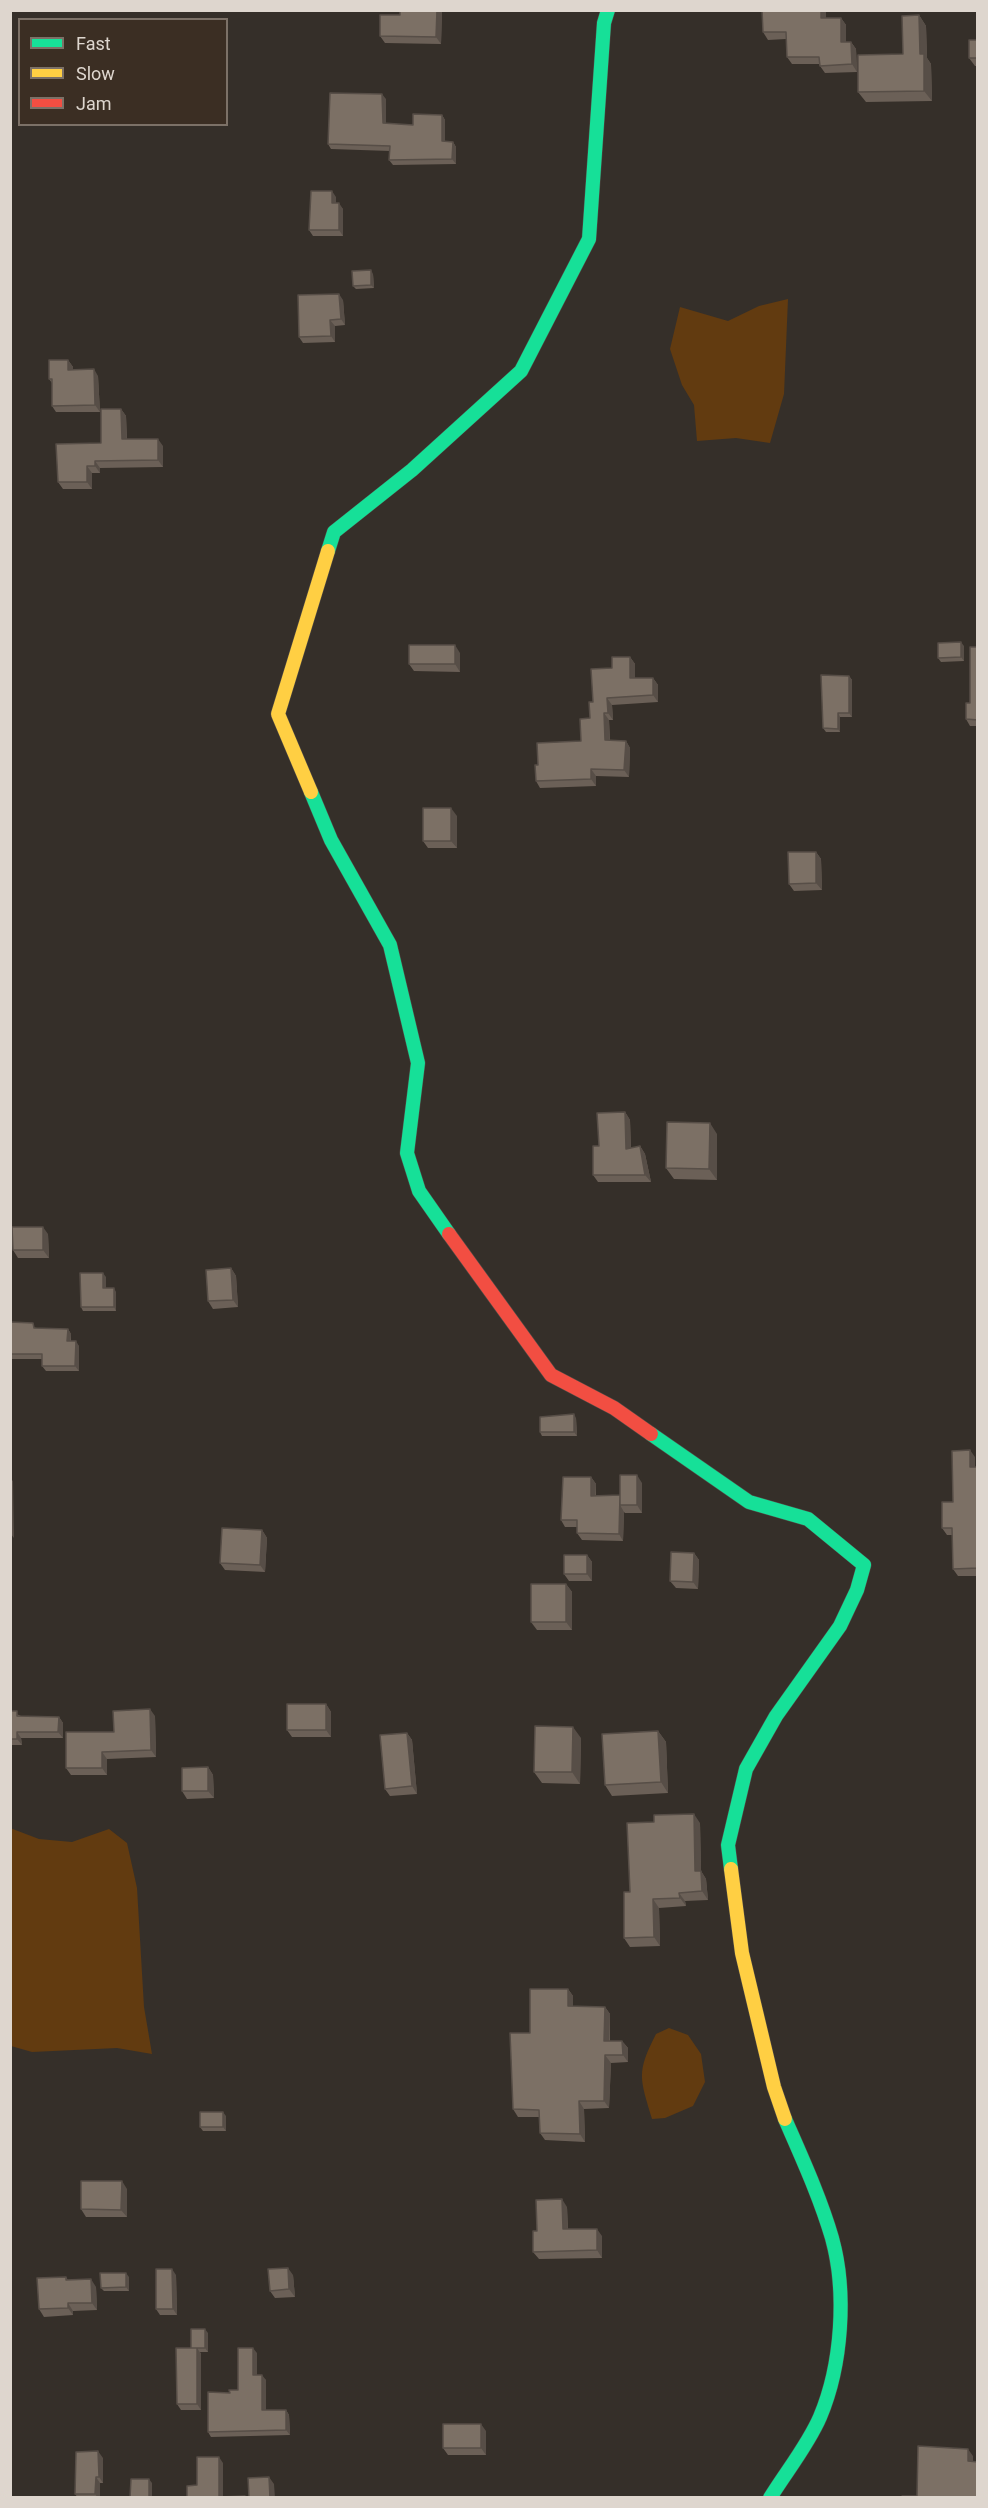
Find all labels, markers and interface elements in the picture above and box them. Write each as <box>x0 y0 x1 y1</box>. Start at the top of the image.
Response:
legend <box>18 18 228 126</box>
text: Fast <box>76 33 111 54</box>
text: Slow <box>76 63 115 84</box>
text: Jam <box>76 93 112 114</box>

